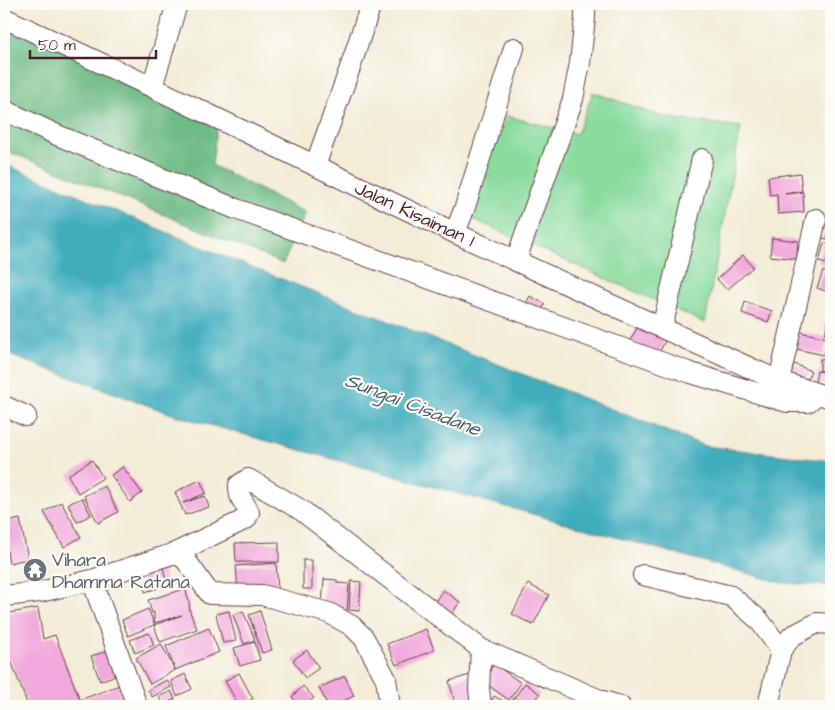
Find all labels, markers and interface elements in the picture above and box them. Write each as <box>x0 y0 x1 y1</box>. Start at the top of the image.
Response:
scale bar <box>30 28 156 60</box>
text: 50 m <box>38 35 76 56</box>
street label: Jalan Kisaiman 1 <box>350 175 479 254</box>
water label: Sungai Cisadane <box>340 366 486 445</box>
place label: Vihara Dhamma Ratana <box>52 547 190 596</box>
temple icon: Vihara Dhamma Ratana <box>22 557 48 583</box>

